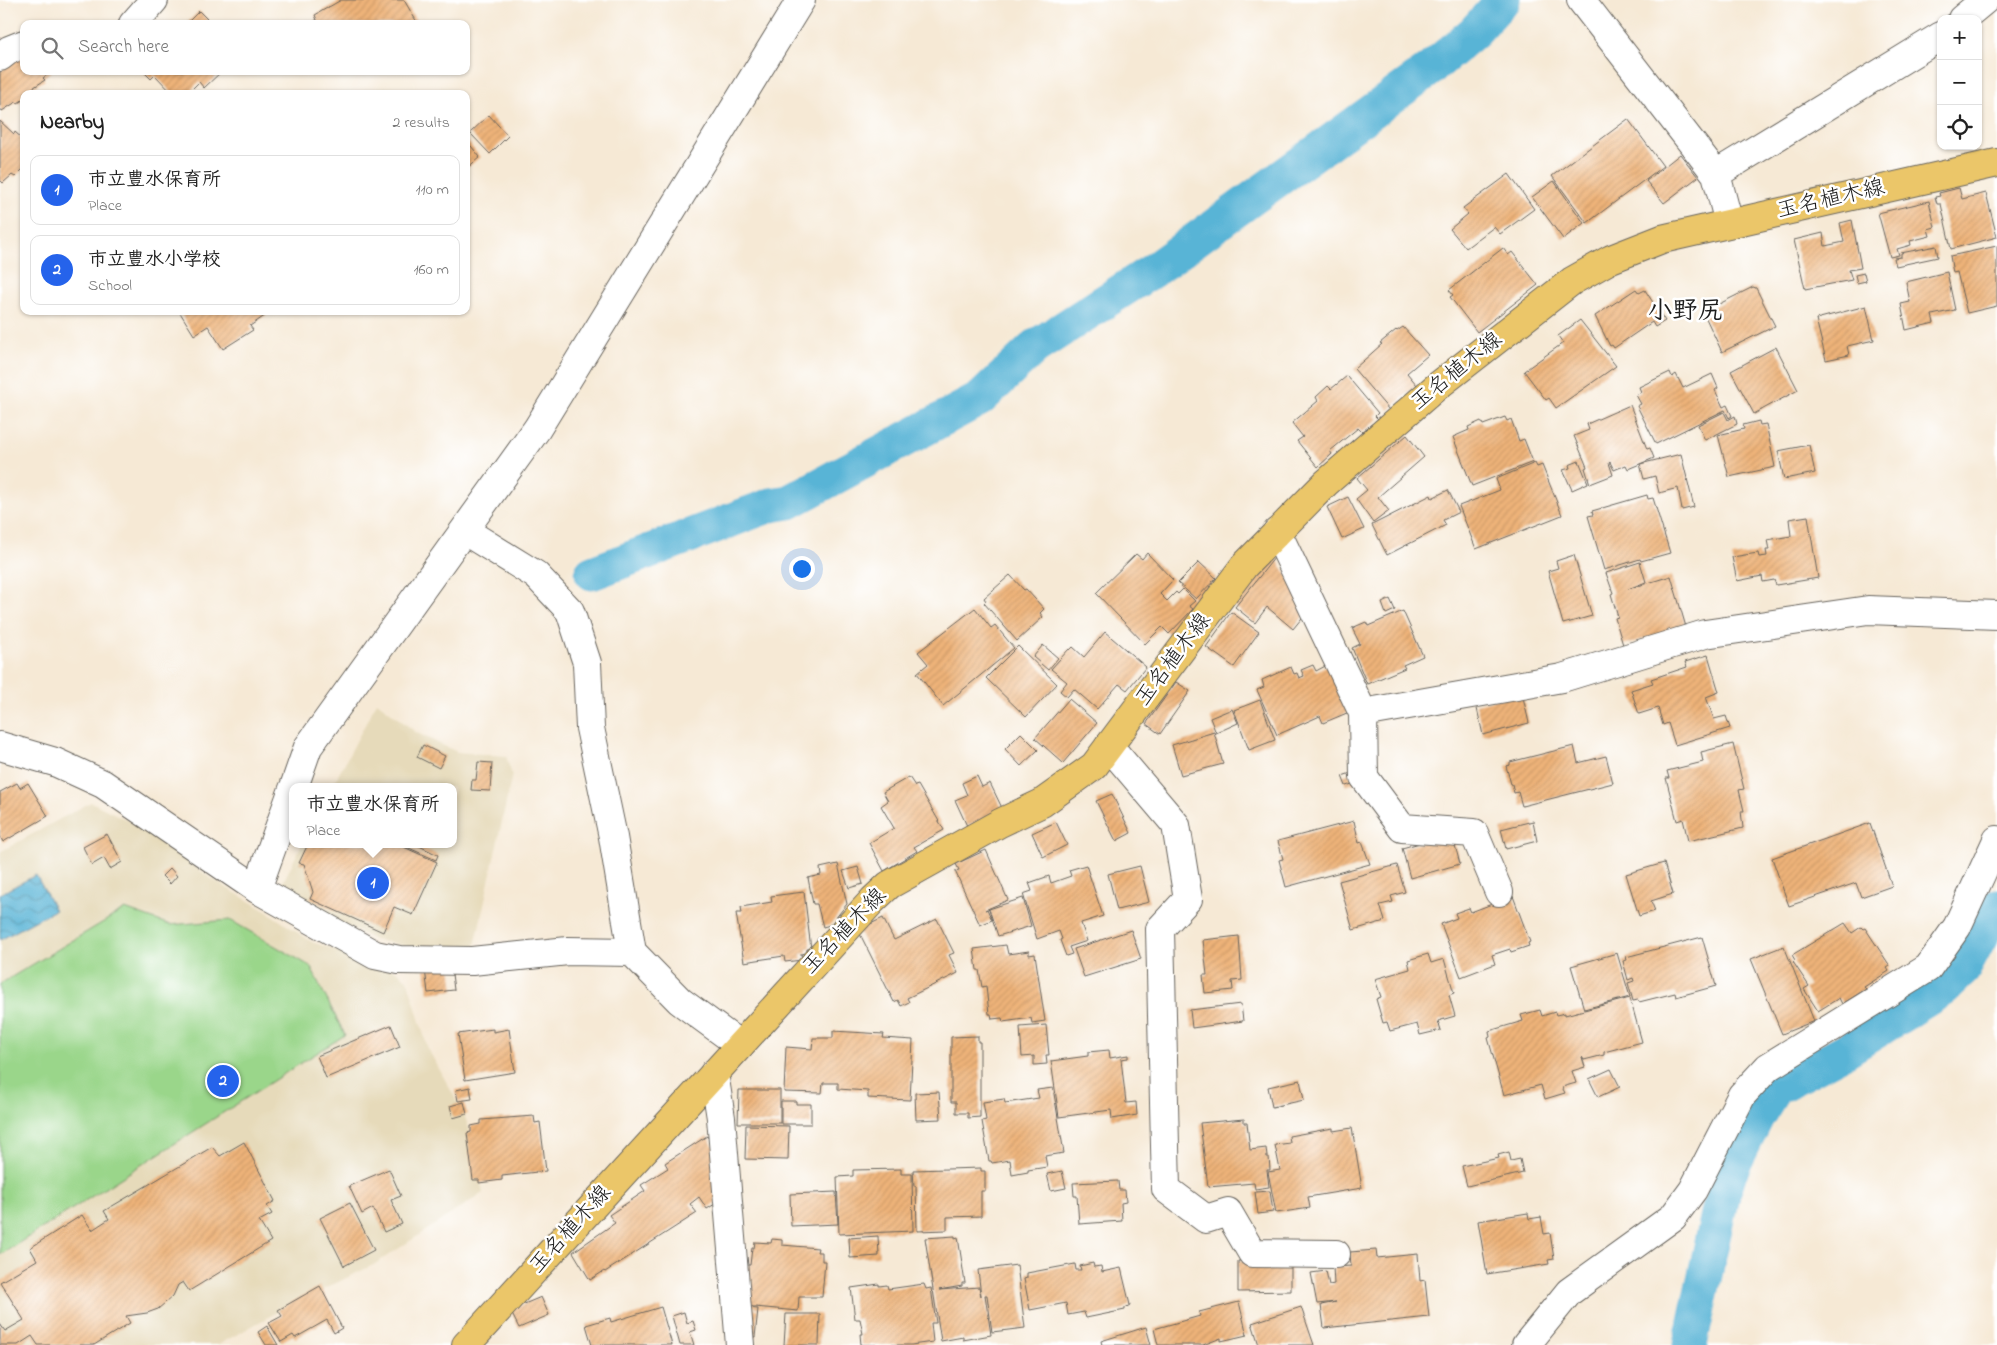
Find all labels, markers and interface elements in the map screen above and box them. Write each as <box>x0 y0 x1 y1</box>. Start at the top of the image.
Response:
map controls <box>1937 15 1982 150</box>
button: + <box>1937 15 1982 60</box>
search box <box>20 20 470 75</box>
icon: search <box>38 34 66 62</box>
text: Search here <box>78 34 169 61</box>
button: − <box>1937 60 1982 105</box>
button: locate <box>1937 105 1982 150</box>
text: Nearby <box>40 108 104 138</box>
text: 2 results <box>392 111 450 135</box>
text: 市立豊水保育所 <box>88 167 221 194</box>
street label: 玉名植木線 <box>1774 172 1888 228</box>
text: 1 <box>54 178 60 202</box>
text: 110 m <box>415 178 449 202</box>
text: Place <box>88 194 122 218</box>
text: 市立豊水小学校 <box>88 247 221 274</box>
text: 2 <box>53 258 61 282</box>
text: 160 m <box>414 258 449 282</box>
text: School <box>88 274 132 298</box>
district label: 小野尻 <box>1647 294 1723 330</box>
street label: 玉名植木線 <box>1404 325 1510 419</box>
your location <box>789 556 815 582</box>
street label: 玉名植木線 <box>1128 606 1220 714</box>
popup <box>289 783 457 848</box>
text: 市立豊水保育所 <box>306 792 440 819</box>
text: Place <box>306 819 340 843</box>
pin: 1 <box>357 864 389 902</box>
street label: 玉名植木線 <box>795 881 895 983</box>
pin: 2 <box>207 1062 239 1100</box>
street label: 玉名植木線 <box>522 1178 620 1282</box>

